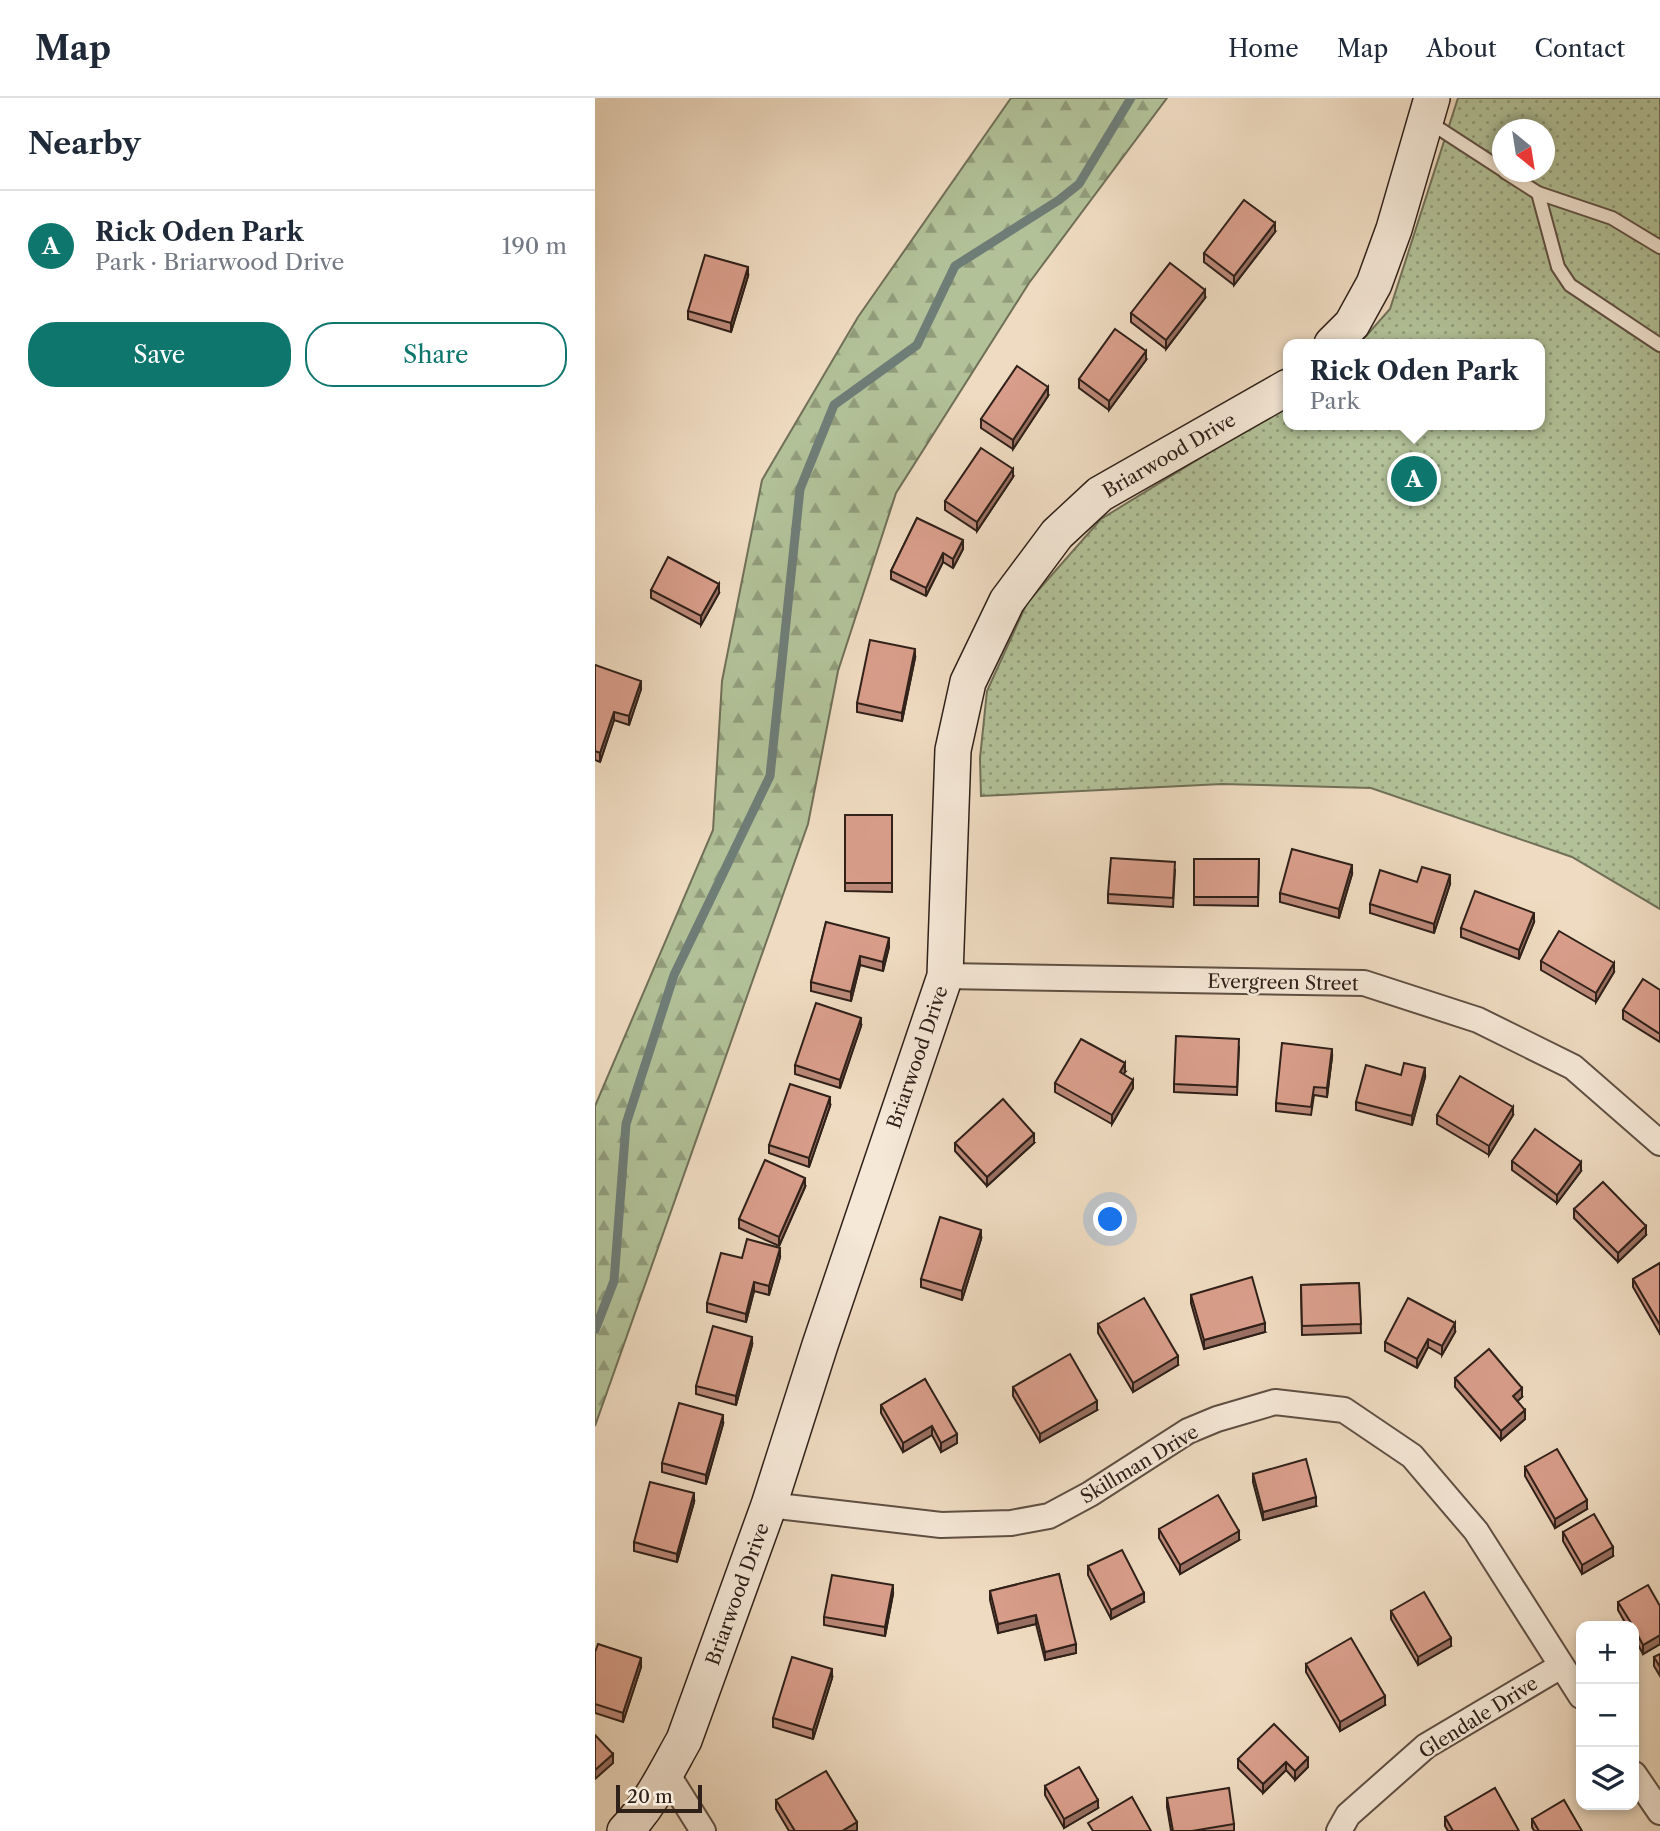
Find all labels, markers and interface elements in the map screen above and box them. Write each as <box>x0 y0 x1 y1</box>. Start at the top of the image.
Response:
text: Map <box>35 28 111 69</box>
text: Home <box>1228 34 1299 63</box>
text: Map <box>1337 34 1388 63</box>
text: About <box>1426 34 1497 63</box>
text: Contact <box>1535 34 1625 63</box>
north arrow <box>1492 119 1555 182</box>
text: Nearby <box>28 125 141 162</box>
text: Rick Oden Park <box>95 216 304 248</box>
text: A <box>42 232 60 260</box>
text: 190 m <box>502 232 567 260</box>
text: Park · Briarwood Drive <box>95 248 344 276</box>
button: Save <box>28 322 291 387</box>
button: Share <box>305 322 567 387</box>
popup <box>1283 339 1545 430</box>
text: Rick Oden Park <box>1310 355 1518 387</box>
text: Park <box>1310 387 1360 415</box>
street label: Briarwood Drive <box>1099 408 1240 503</box>
pin: A <box>1391 453 1437 505</box>
street label: Evergreen Street <box>1207 970 1359 995</box>
street label: Briarwood Drive <box>882 983 953 1132</box>
your location <box>1093 1202 1127 1236</box>
street label: Skillman Drive <box>1076 1420 1202 1509</box>
street label: Briarwood Drive <box>701 1520 774 1668</box>
map controls <box>1576 1621 1639 1810</box>
button: + <box>1576 1621 1639 1684</box>
street label: Glendale Drive <box>1415 1672 1542 1763</box>
button: − <box>1576 1684 1639 1747</box>
button: layers <box>1576 1747 1639 1810</box>
scale bar <box>616 1782 702 1814</box>
text: 20 m <box>627 1785 673 1808</box>

